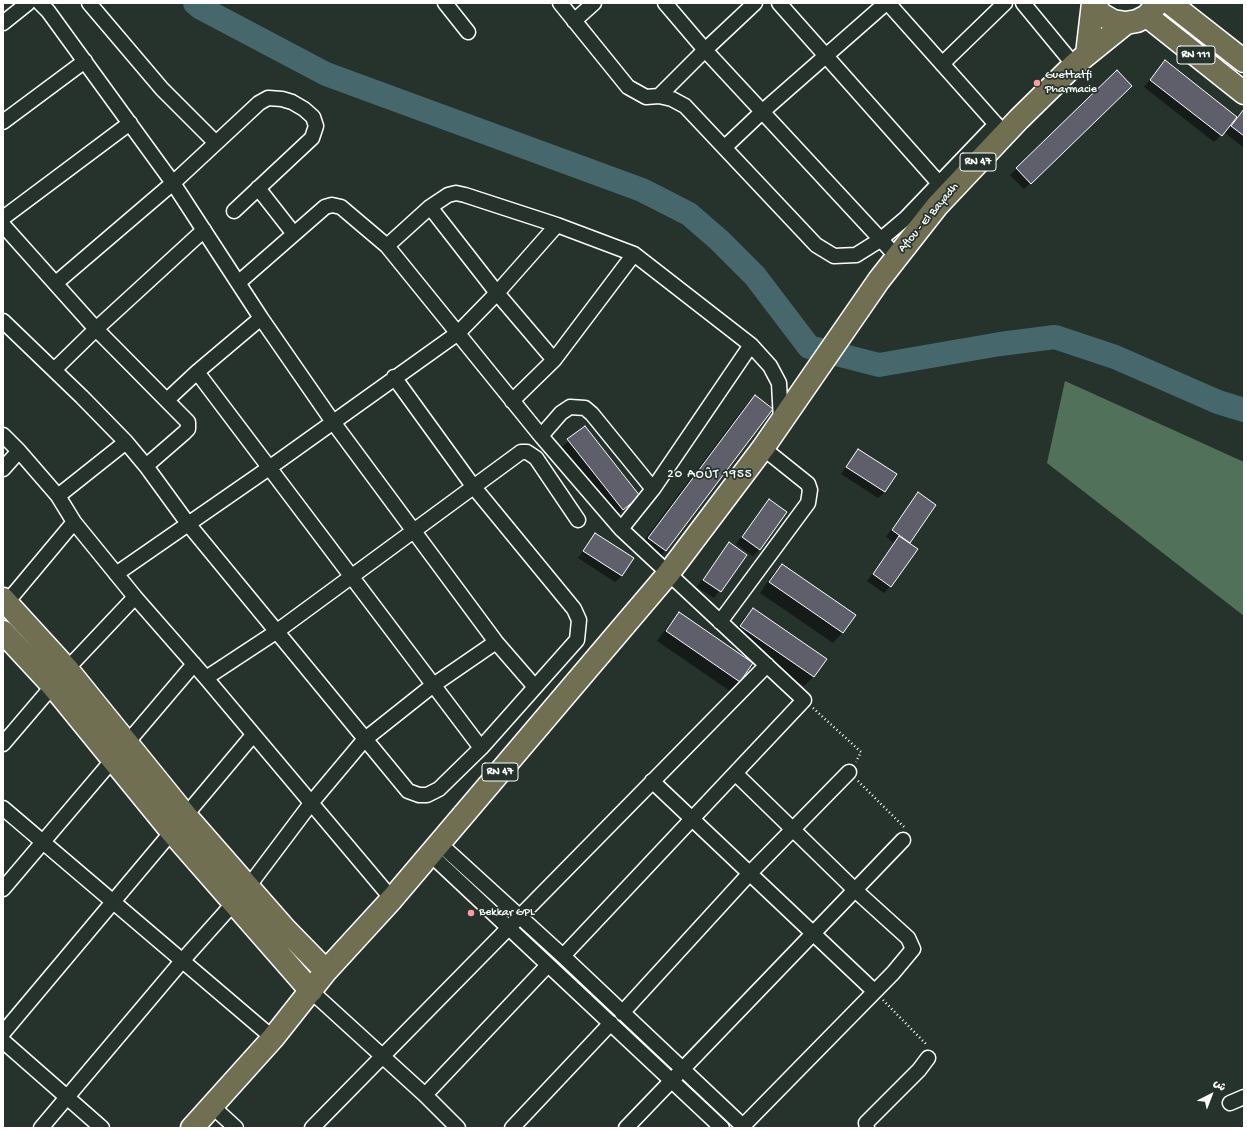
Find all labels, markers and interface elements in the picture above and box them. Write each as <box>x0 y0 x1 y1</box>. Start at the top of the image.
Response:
road number: RN 111 <box>1177 46 1215 64</box>
place label: Guettatfi Pharmacie <box>1045 69 1097 97</box>
marker: Guettatfi Pharmacie <box>1032 78 1042 88</box>
road number: RN 47 <box>960 153 996 171</box>
street label: Aflou - El Bayadh <box>896 180 962 256</box>
district label: 20 AOÛT 1955 <box>667 467 753 483</box>
road number: RN 47 <box>482 763 518 781</box>
place label: Bekkar GPL <box>479 906 534 920</box>
marker: Bekkar GPL <box>466 908 476 918</box>
north arrow <box>1191 1075 1231 1115</box>
text: ش <box>1211 1078 1228 1095</box>

